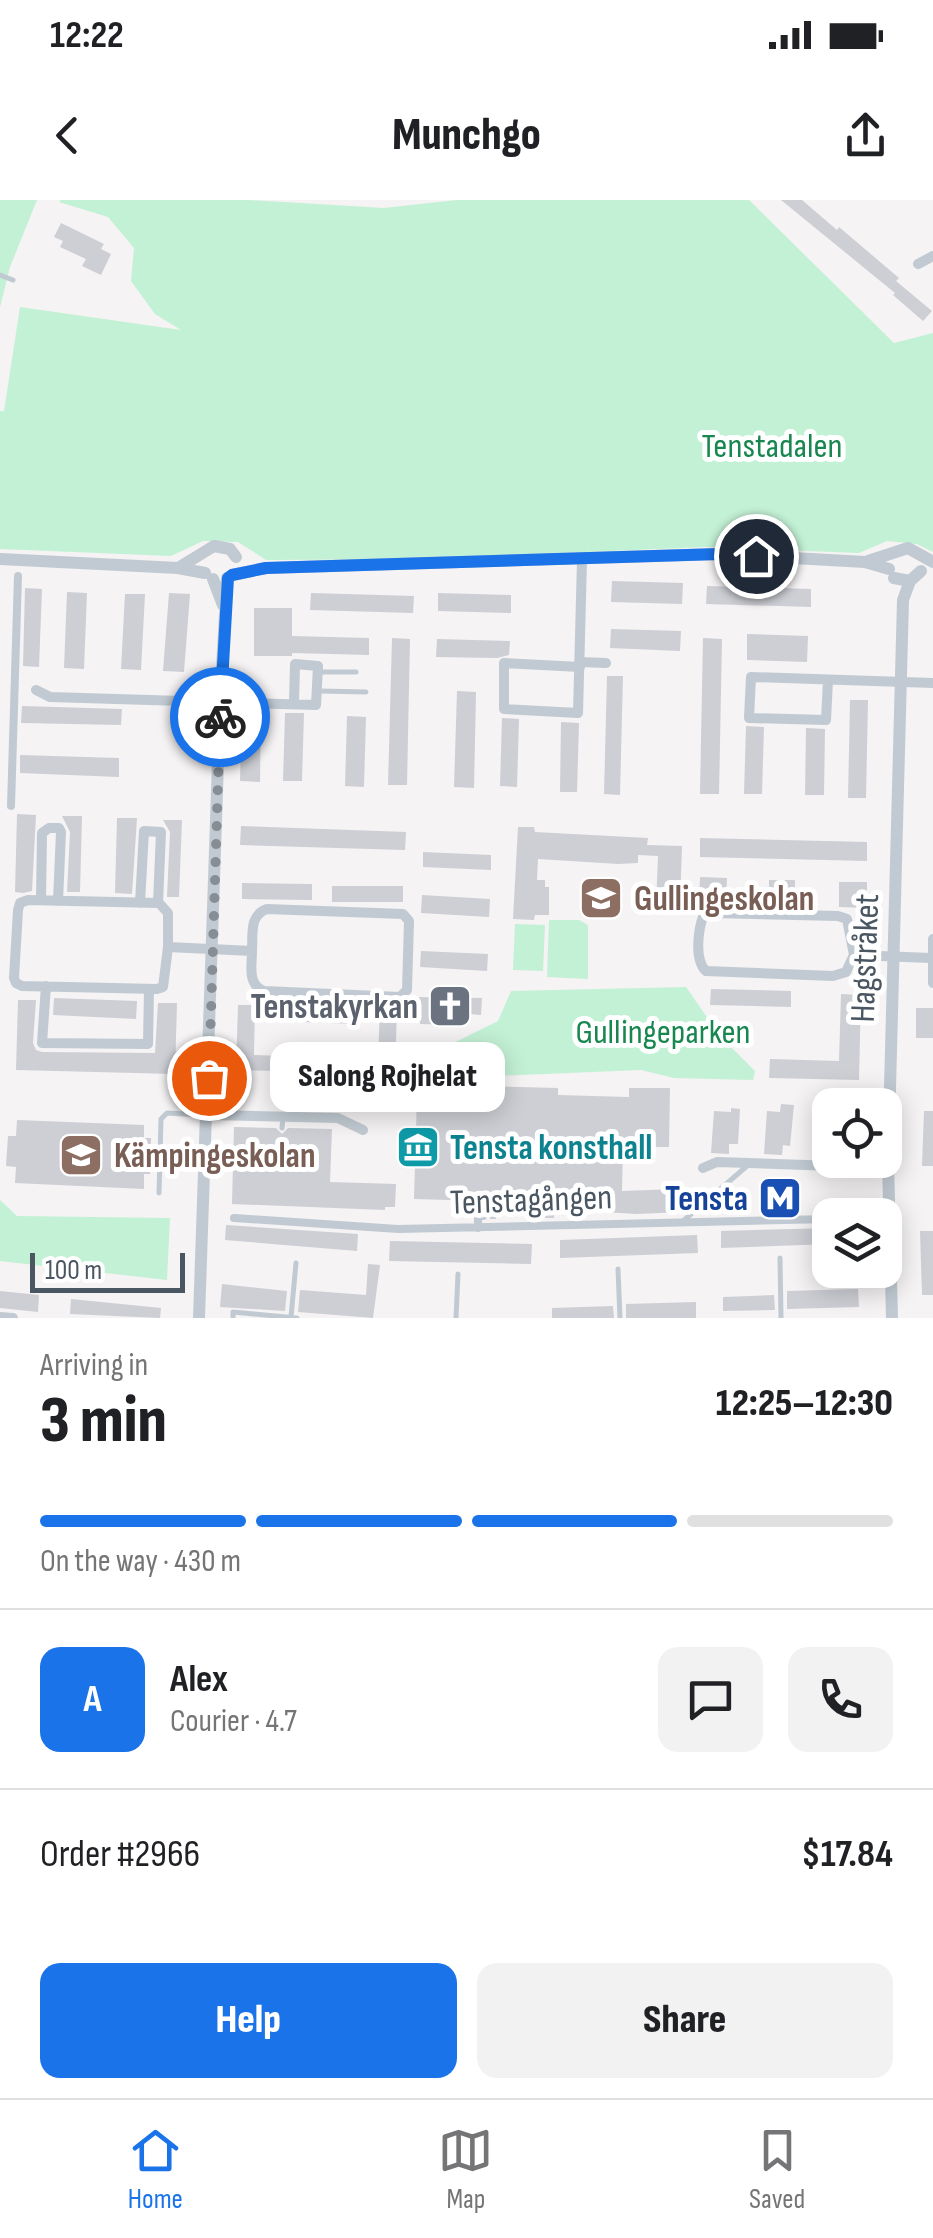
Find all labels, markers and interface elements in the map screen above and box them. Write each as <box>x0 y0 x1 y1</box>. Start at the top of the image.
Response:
text: 12:22 <box>50 13 124 58</box>
icon: back <box>40 108 95 163</box>
text: Munchgo <box>392 108 541 163</box>
icon: share <box>838 108 893 163</box>
park label: Tenstadalen <box>701 425 843 468</box>
pin <box>714 514 799 599</box>
icon: home <box>729 529 784 584</box>
courier <box>170 667 270 767</box>
icon: bike <box>193 690 248 745</box>
school or university icon: Gullingeskolan <box>578 875 624 921</box>
place label: Gullingeskolan <box>634 878 814 921</box>
street label: Hagstråket <box>842 893 889 1023</box>
church icon: Tenstakyrkan <box>427 983 473 1029</box>
place label: Tenstakyrkan <box>250 986 418 1029</box>
park label: Gullingeparken <box>575 1011 751 1054</box>
pin <box>167 1036 252 1121</box>
callout: Salong Rojhelat <box>269 1043 504 1113</box>
icon: bag <box>182 1051 237 1106</box>
text: Salong Rojhelat <box>298 1057 477 1096</box>
map controls <box>812 1088 902 1288</box>
button: locate <box>812 1088 902 1178</box>
museum icon: Tensta konsthall <box>395 1124 441 1170</box>
place label: Tensta konsthall <box>450 1127 652 1170</box>
school or university icon: Kämpingeskolan <box>58 1132 104 1178</box>
place label: Kämpingeskolan <box>114 1135 316 1178</box>
metro station icon: Tensta <box>757 1175 803 1221</box>
street label: Tenstagången <box>449 1176 613 1225</box>
place label: Tensta <box>665 1178 748 1221</box>
button: layers <box>812 1198 902 1288</box>
scale bar <box>30 1248 185 1292</box>
text: 100 m <box>45 1254 102 1287</box>
text: Arriving in <box>40 1346 148 1385</box>
text: 12:25–12:30 <box>716 1381 893 1426</box>
text: 3 min <box>40 1383 167 1461</box>
text: On the way · 430 m <box>40 1542 241 1581</box>
button: chat <box>658 1647 763 1752</box>
button: phone <box>788 1647 893 1752</box>
text: Alex <box>170 1657 228 1702</box>
text: A <box>83 1677 102 1722</box>
text: Courier · 4.7 <box>170 1702 297 1741</box>
text: Order #2966 <box>40 1832 200 1877</box>
text: $17.84 <box>801 1832 893 1877</box>
button: Help <box>40 1963 457 2078</box>
button: Share <box>477 1963 893 2078</box>
tab: Home <box>128 2123 183 2216</box>
tab: Map <box>438 2123 493 2216</box>
tab: Saved <box>749 2123 805 2216</box>

